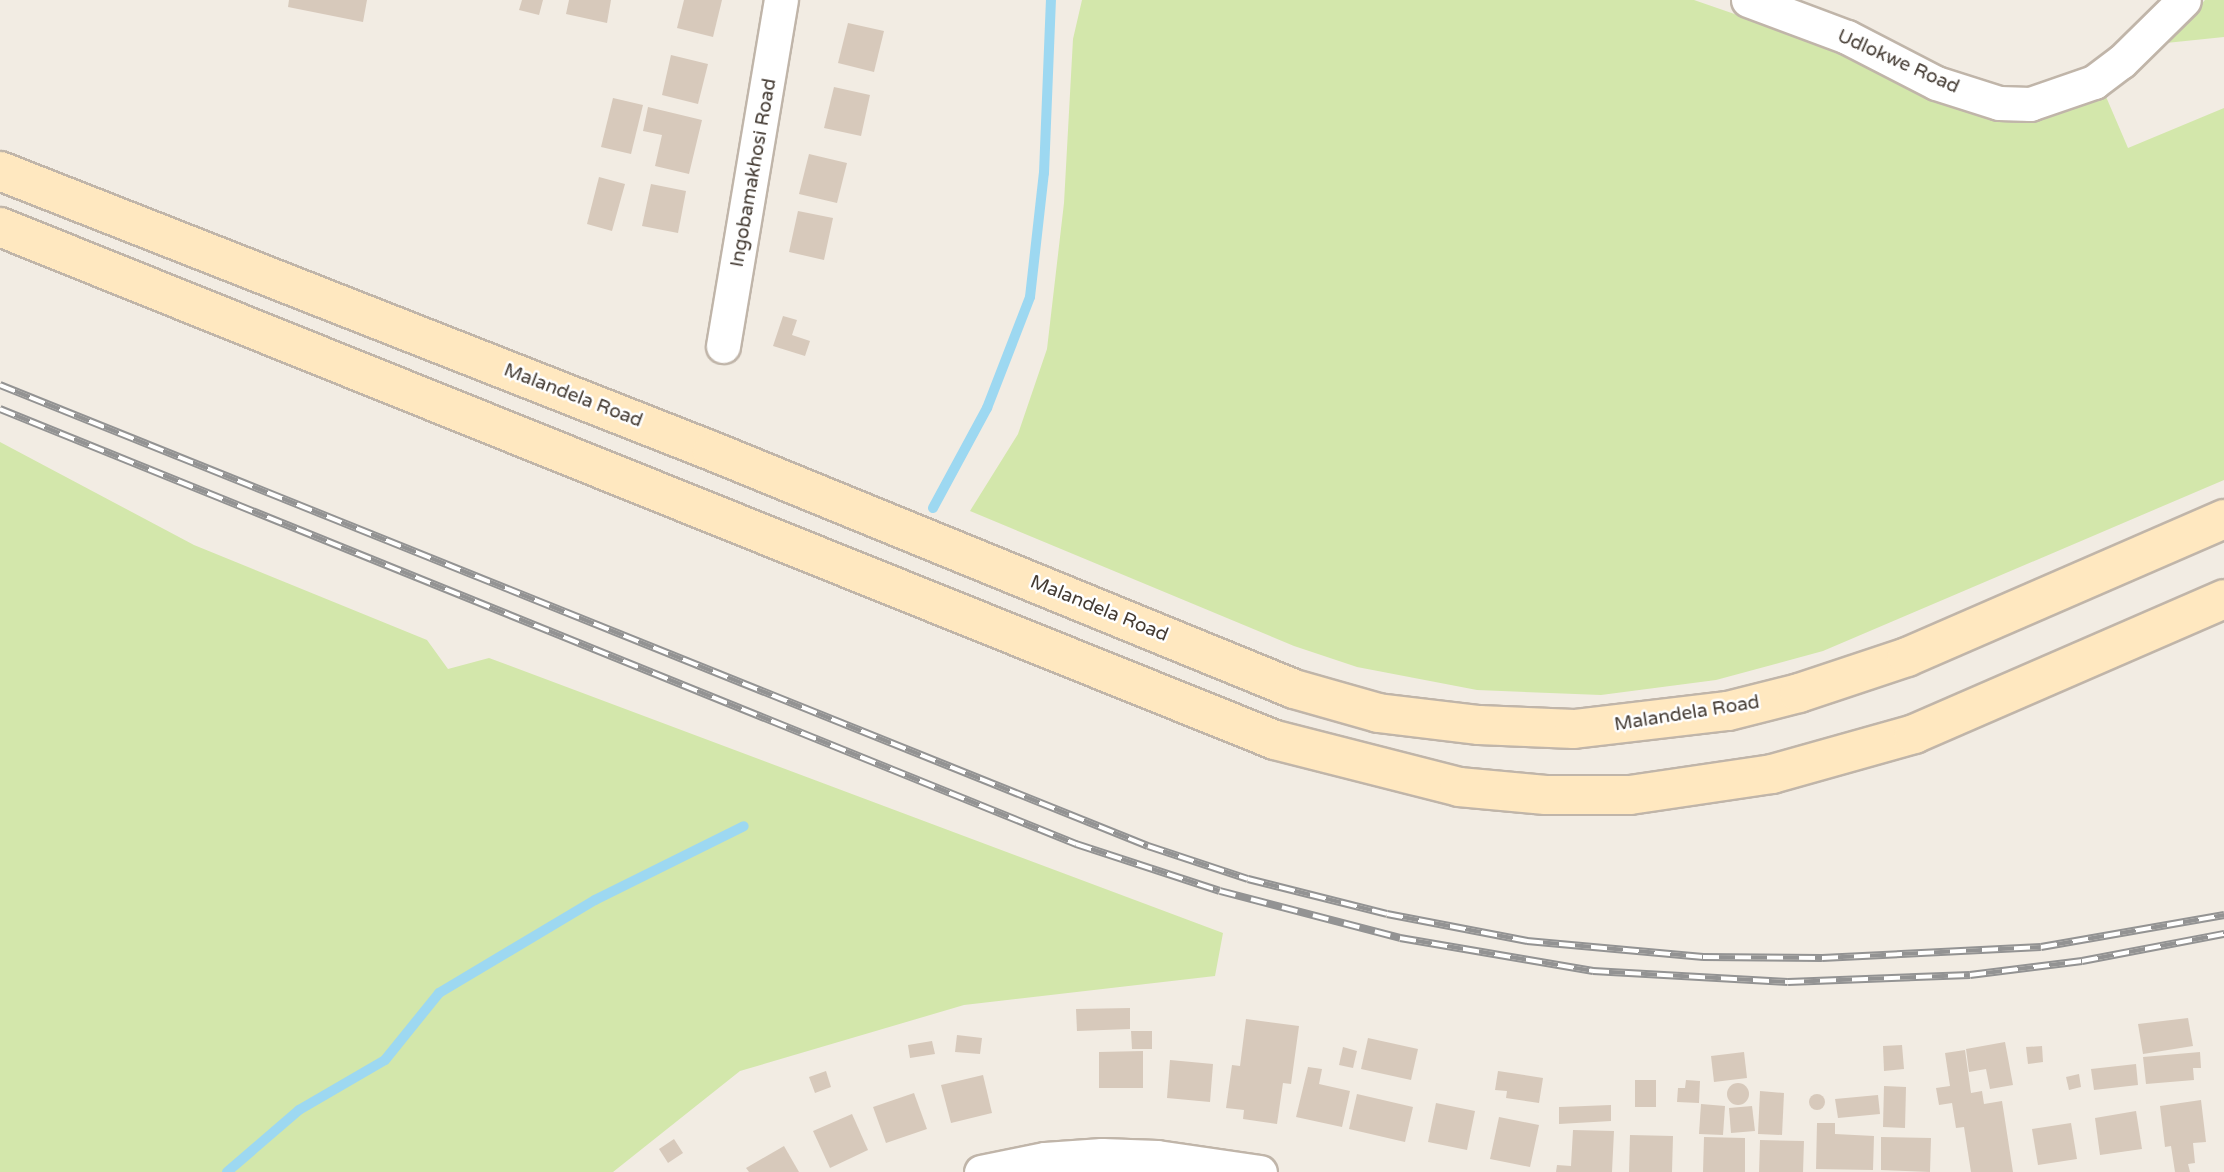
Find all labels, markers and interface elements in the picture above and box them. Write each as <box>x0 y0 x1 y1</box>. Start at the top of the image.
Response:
street label: Udlokwe Road <box>1834 25 1962 99</box>
street label: Ingobamakhosi Road <box>726 77 782 269</box>
street label: Malandela Road <box>500 359 646 433</box>
street label: Malandela Road <box>1027 571 1171 647</box>
street label: Malandela Road <box>1613 691 1761 737</box>

